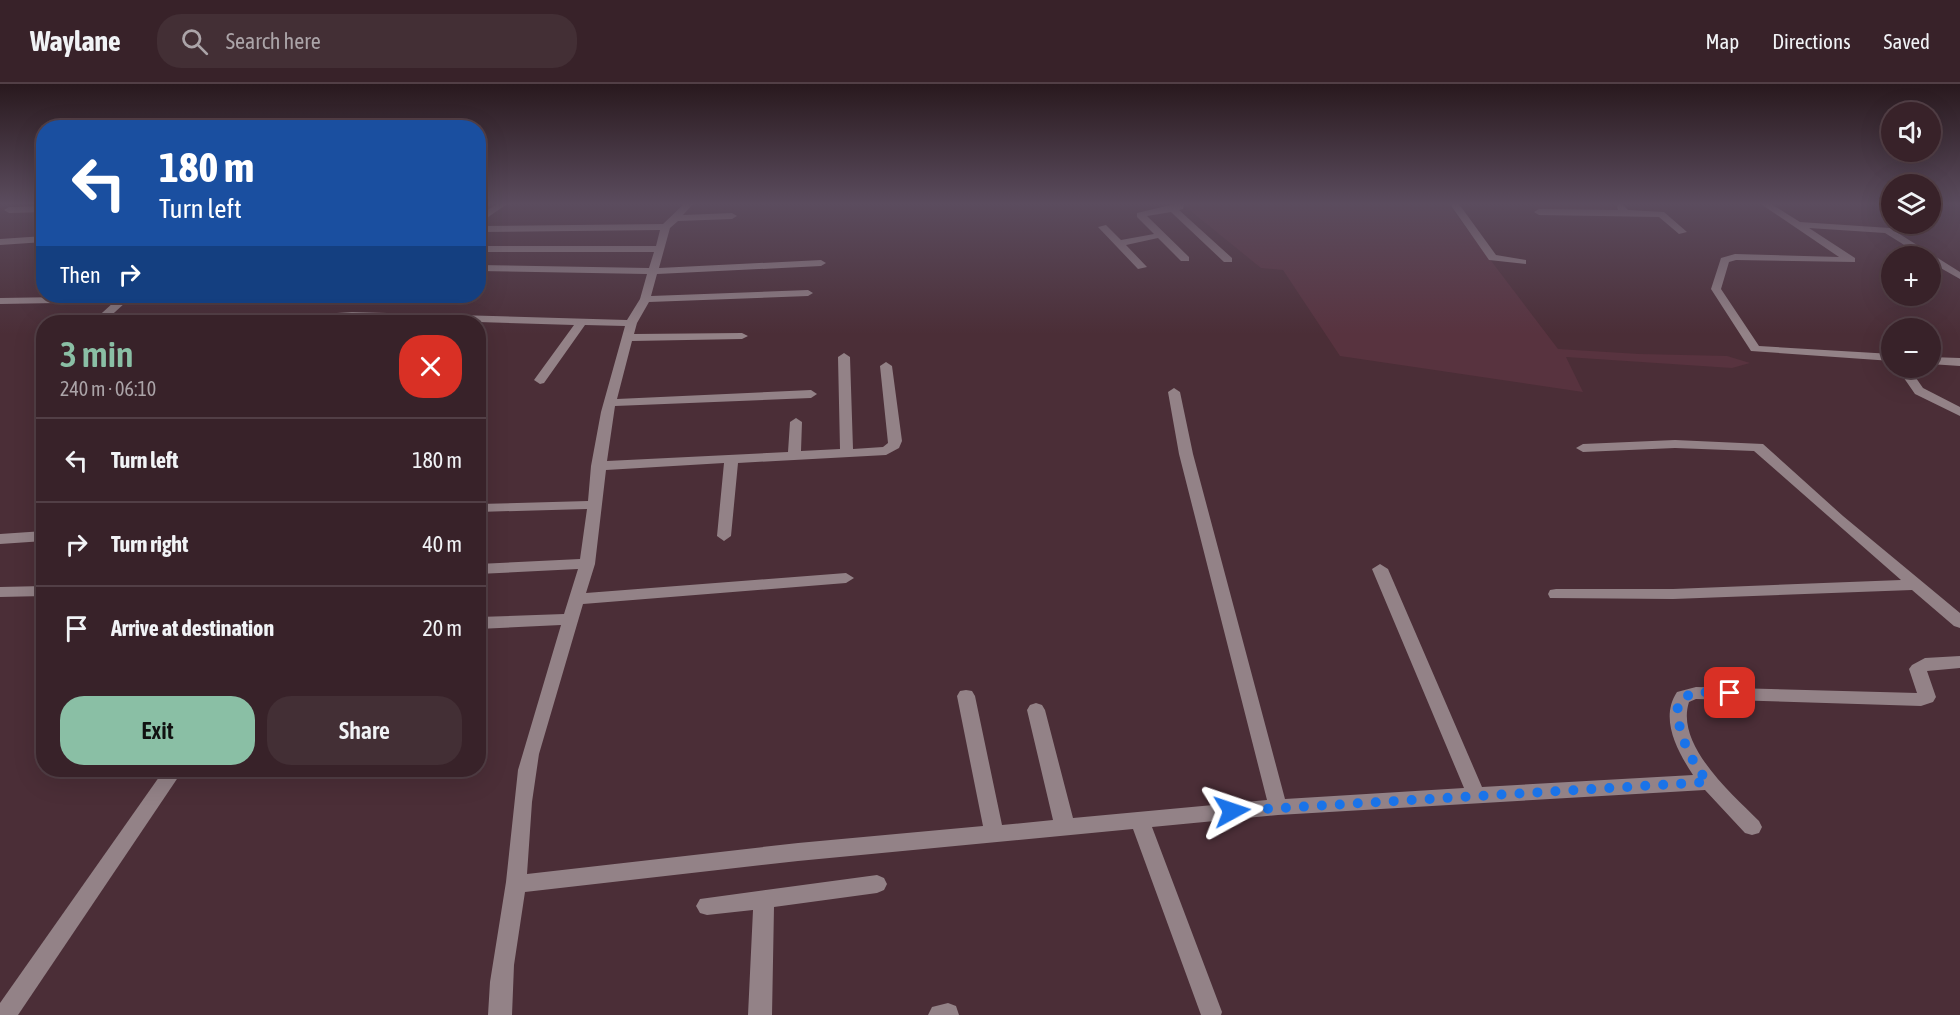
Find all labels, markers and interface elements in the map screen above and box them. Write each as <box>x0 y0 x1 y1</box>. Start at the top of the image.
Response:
search box <box>157 14 577 68</box>
text: Waylane <box>30 25 121 57</box>
icon: search <box>178 25 211 58</box>
text: Search here <box>226 28 321 54</box>
text: Map <box>1705 29 1739 53</box>
text: Directions <box>1772 29 1851 53</box>
text: Saved <box>1884 29 1930 53</box>
map controls <box>1881 102 1941 378</box>
button: sound <box>1881 102 1941 162</box>
text: 180 m <box>159 143 254 191</box>
icon: left <box>60 144 138 222</box>
button: layers <box>1881 174 1941 234</box>
text: Turn left <box>159 193 242 224</box>
button: + <box>1881 246 1941 306</box>
icon: right <box>113 258 146 291</box>
text: Then <box>60 262 101 288</box>
button: − <box>1881 318 1941 378</box>
text: 3 min <box>60 333 134 375</box>
button: close <box>399 335 462 398</box>
text: 240 m · 06:10 <box>60 377 156 400</box>
icon: left <box>60 444 93 477</box>
text: Turn left <box>111 447 178 473</box>
text: 180 m <box>412 447 462 473</box>
icon: right <box>60 528 93 561</box>
text: Turn right <box>111 531 188 557</box>
text: 40 m <box>422 531 462 557</box>
icon: arrive <box>60 612 93 645</box>
text: Arrive at destination <box>111 615 274 641</box>
text: 20 m <box>422 615 462 641</box>
pin <box>1704 667 1755 718</box>
icon: arrive <box>1713 676 1746 709</box>
button: Exit <box>60 696 255 765</box>
button: Share <box>267 696 462 765</box>
position arrow <box>1200 779 1264 843</box>

